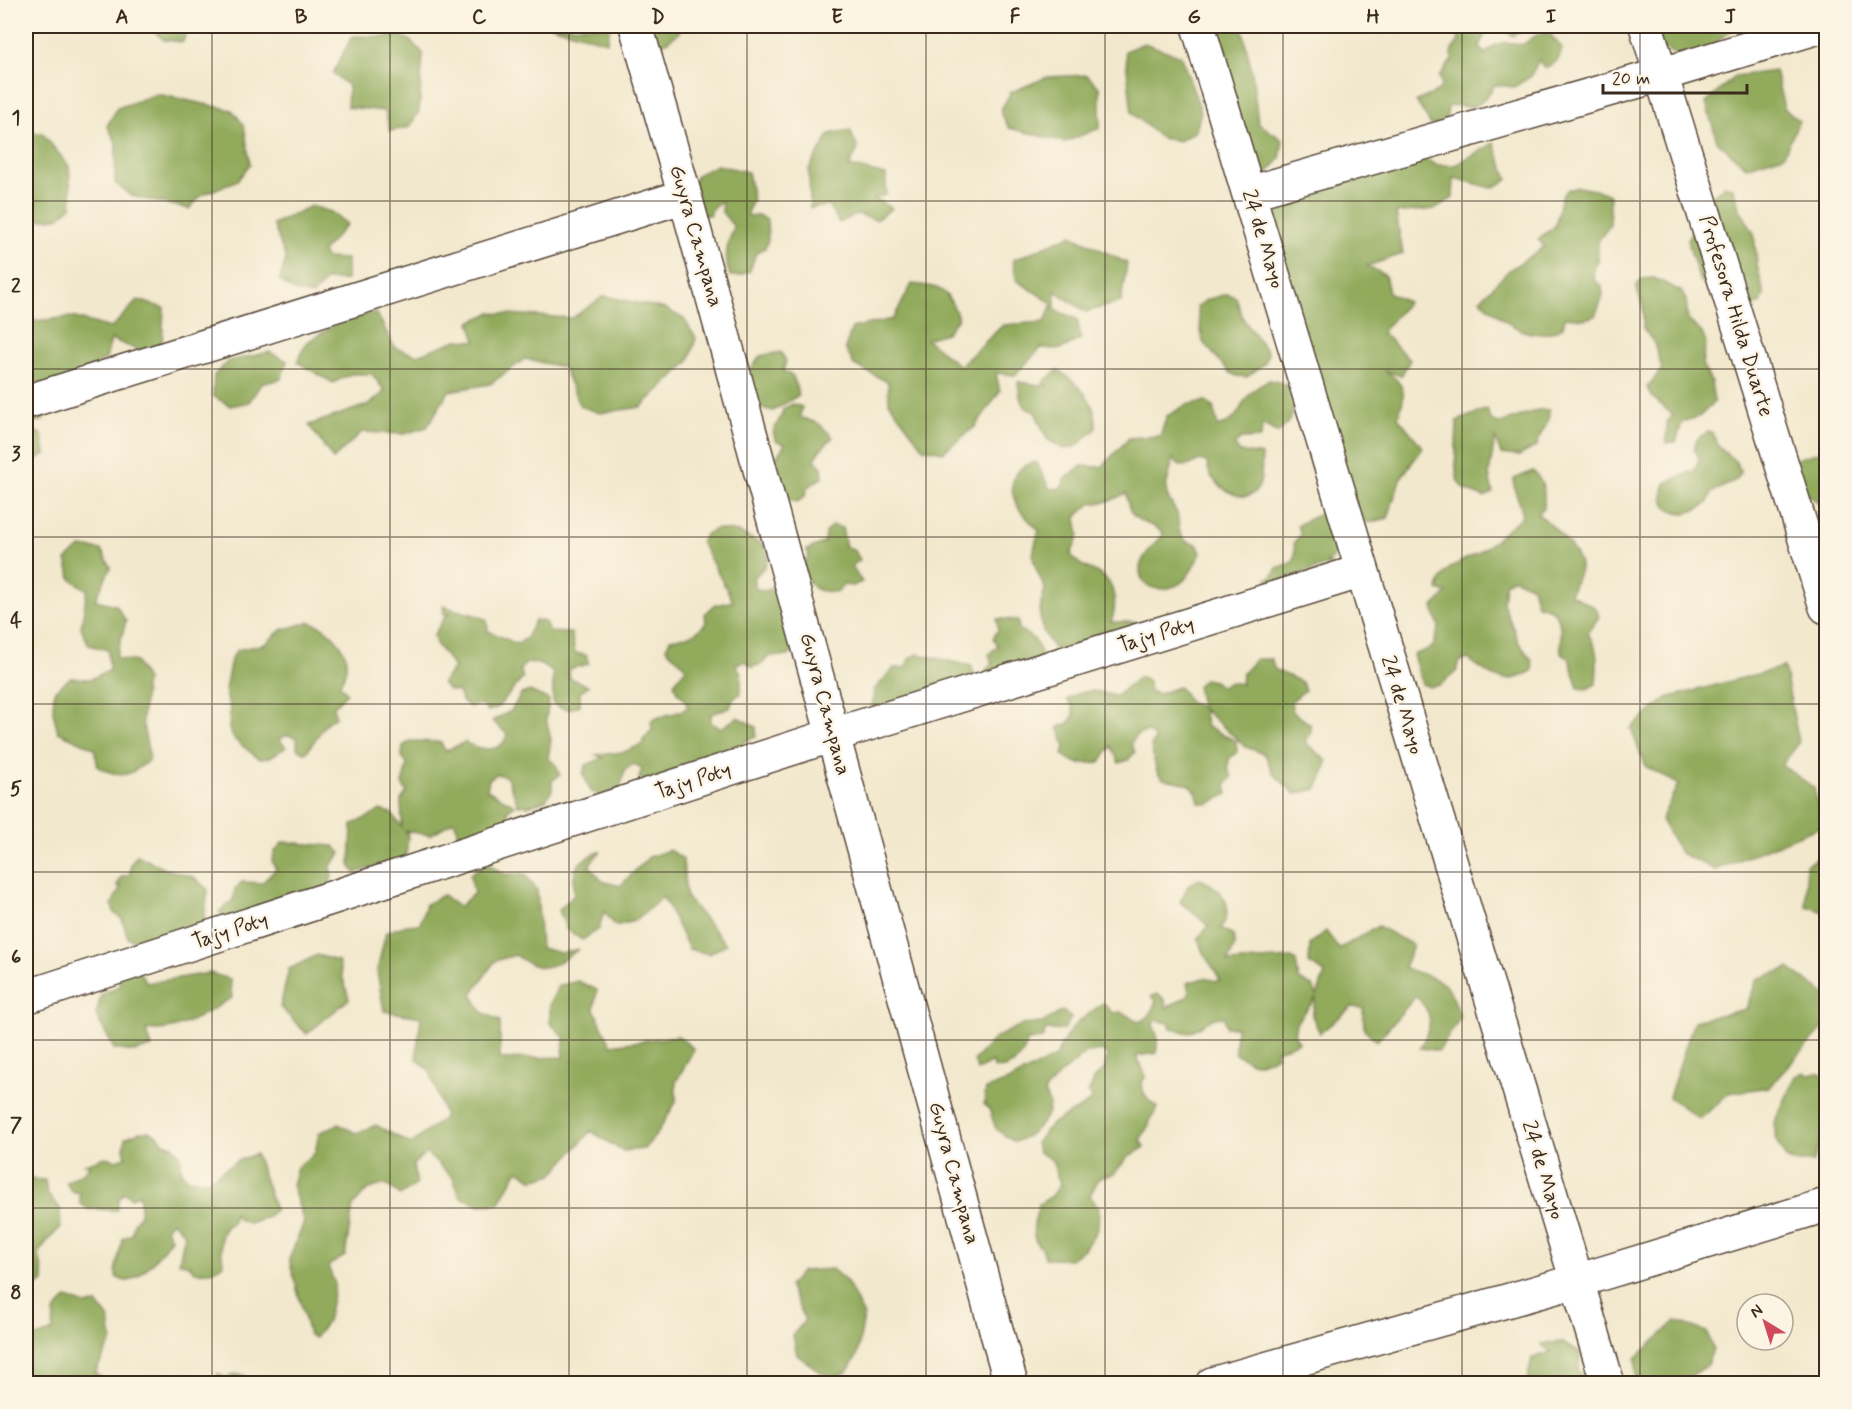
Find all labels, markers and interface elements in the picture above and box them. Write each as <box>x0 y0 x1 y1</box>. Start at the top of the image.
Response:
text: A <box>115 4 129 31</box>
text: B <box>295 4 308 31</box>
text: C <box>472 4 487 31</box>
text: D <box>651 4 665 31</box>
text: E <box>831 4 843 31</box>
text: F <box>1010 4 1021 31</box>
text: G <box>1187 4 1201 31</box>
text: H <box>1366 4 1380 31</box>
text: I <box>1546 4 1556 31</box>
text: J <box>1724 4 1736 31</box>
scale bar <box>1603 57 1747 95</box>
text: 20 m <box>1612 67 1650 91</box>
text: 1 <box>12 105 20 132</box>
street label: Guyra Campana <box>662 162 730 310</box>
street label: 24 de Mayo <box>1235 186 1291 292</box>
street label: Profesora Hilda Duarte <box>1692 212 1780 420</box>
text: 2 <box>11 273 21 300</box>
text: 3 <box>11 441 21 468</box>
text: 4 <box>10 608 22 635</box>
street label: Tajy Poty <box>1114 610 1198 660</box>
street label: Guyra Campana <box>792 630 858 778</box>
street label: 24 de Mayo <box>1374 652 1430 758</box>
street label: Tajy Poty <box>651 756 735 806</box>
text: 5 <box>10 776 22 803</box>
street label: Tajy Poty <box>188 906 272 956</box>
text: 6 <box>11 944 21 971</box>
street label: Guyra Campana <box>921 1099 987 1247</box>
text: 7 <box>10 1112 22 1139</box>
street label: 24 de Mayo <box>1515 1117 1571 1223</box>
text: 8 <box>10 1280 22 1307</box>
north arrow <box>1735 1292 1795 1352</box>
text: N <box>1746 1300 1767 1323</box>

